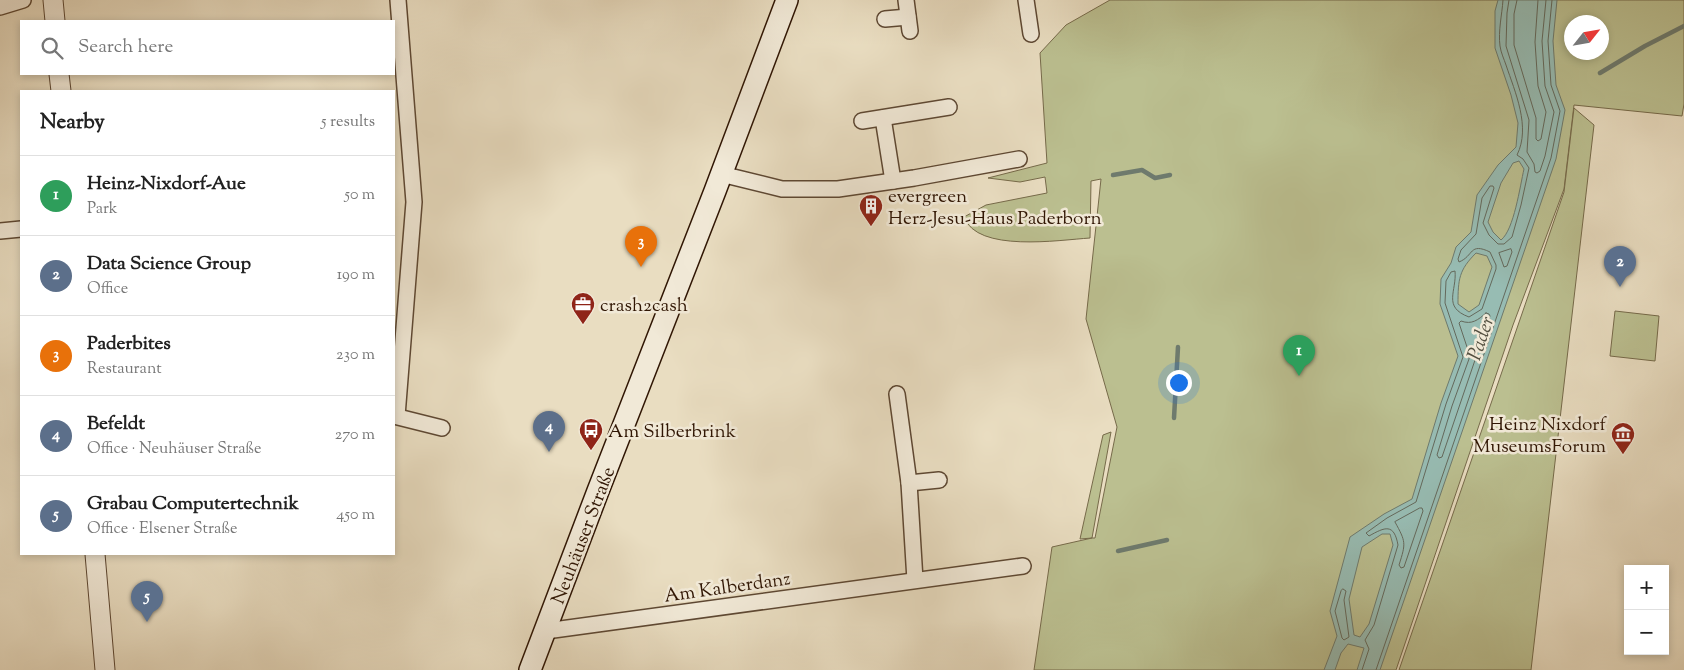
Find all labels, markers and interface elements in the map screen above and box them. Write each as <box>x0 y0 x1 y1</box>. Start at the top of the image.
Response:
north arrow <box>1564 15 1609 60</box>
search box <box>20 20 395 75</box>
icon: search <box>38 34 66 62</box>
text: Search here <box>78 34 173 61</box>
text: Nearby <box>40 108 105 138</box>
text: 5 results <box>321 111 375 134</box>
text: Heinz-Nixdorf-Aue <box>87 171 246 198</box>
text: 1 <box>53 184 59 207</box>
text: 50 m <box>344 184 375 207</box>
place label: evergreen Herz-Jesu-Haus Paderborn <box>888 184 1102 233</box>
building icon: evergreen Herz-Jesu-Haus Paderborn <box>858 193 884 227</box>
text: Park <box>87 198 118 221</box>
pin: 3 <box>625 226 657 267</box>
pin: 2 <box>1604 246 1636 287</box>
text: Data Science Group <box>87 251 251 278</box>
text: 2 <box>52 264 60 287</box>
text: 190 m <box>337 264 375 287</box>
text: Office <box>87 278 128 301</box>
office icon: crash2cash <box>570 291 596 325</box>
place label: crash2cash <box>600 293 688 320</box>
water label: Pader <box>1461 313 1503 365</box>
text: Paderbites <box>87 331 171 358</box>
pin: 1 <box>1283 335 1315 376</box>
text: 3 <box>53 344 59 367</box>
text: 230 m <box>336 344 375 367</box>
text: Restaurant <box>87 358 162 381</box>
your location <box>1166 370 1192 396</box>
text: Befeldt <box>87 411 145 438</box>
pin: 4 <box>533 411 565 452</box>
place label: Heinz Nixdorf MuseumsForum <box>1473 412 1607 461</box>
bus stop icon: Am Silberbrink <box>578 417 604 451</box>
place label: Am Silberbrink <box>608 419 737 446</box>
museum icon: Heinz Nixdorf MuseumsForum <box>1610 421 1636 455</box>
text: 4 <box>52 424 60 447</box>
text: 270 m <box>335 424 375 447</box>
text: Office · Neuhäuser Straße <box>87 438 261 461</box>
street label: Neuhäuser Straße <box>546 463 623 609</box>
text: Grabau Computertechnik <box>87 491 299 518</box>
text: 5 <box>53 504 59 527</box>
text: 450 m <box>336 504 375 527</box>
text: Office · Elsener Straße <box>87 518 237 541</box>
map controls <box>1624 565 1669 655</box>
button: + <box>1624 565 1669 610</box>
street label: Am Kalberdanz <box>662 566 792 611</box>
pin: 5 <box>131 581 163 622</box>
button: − <box>1624 610 1669 655</box>

